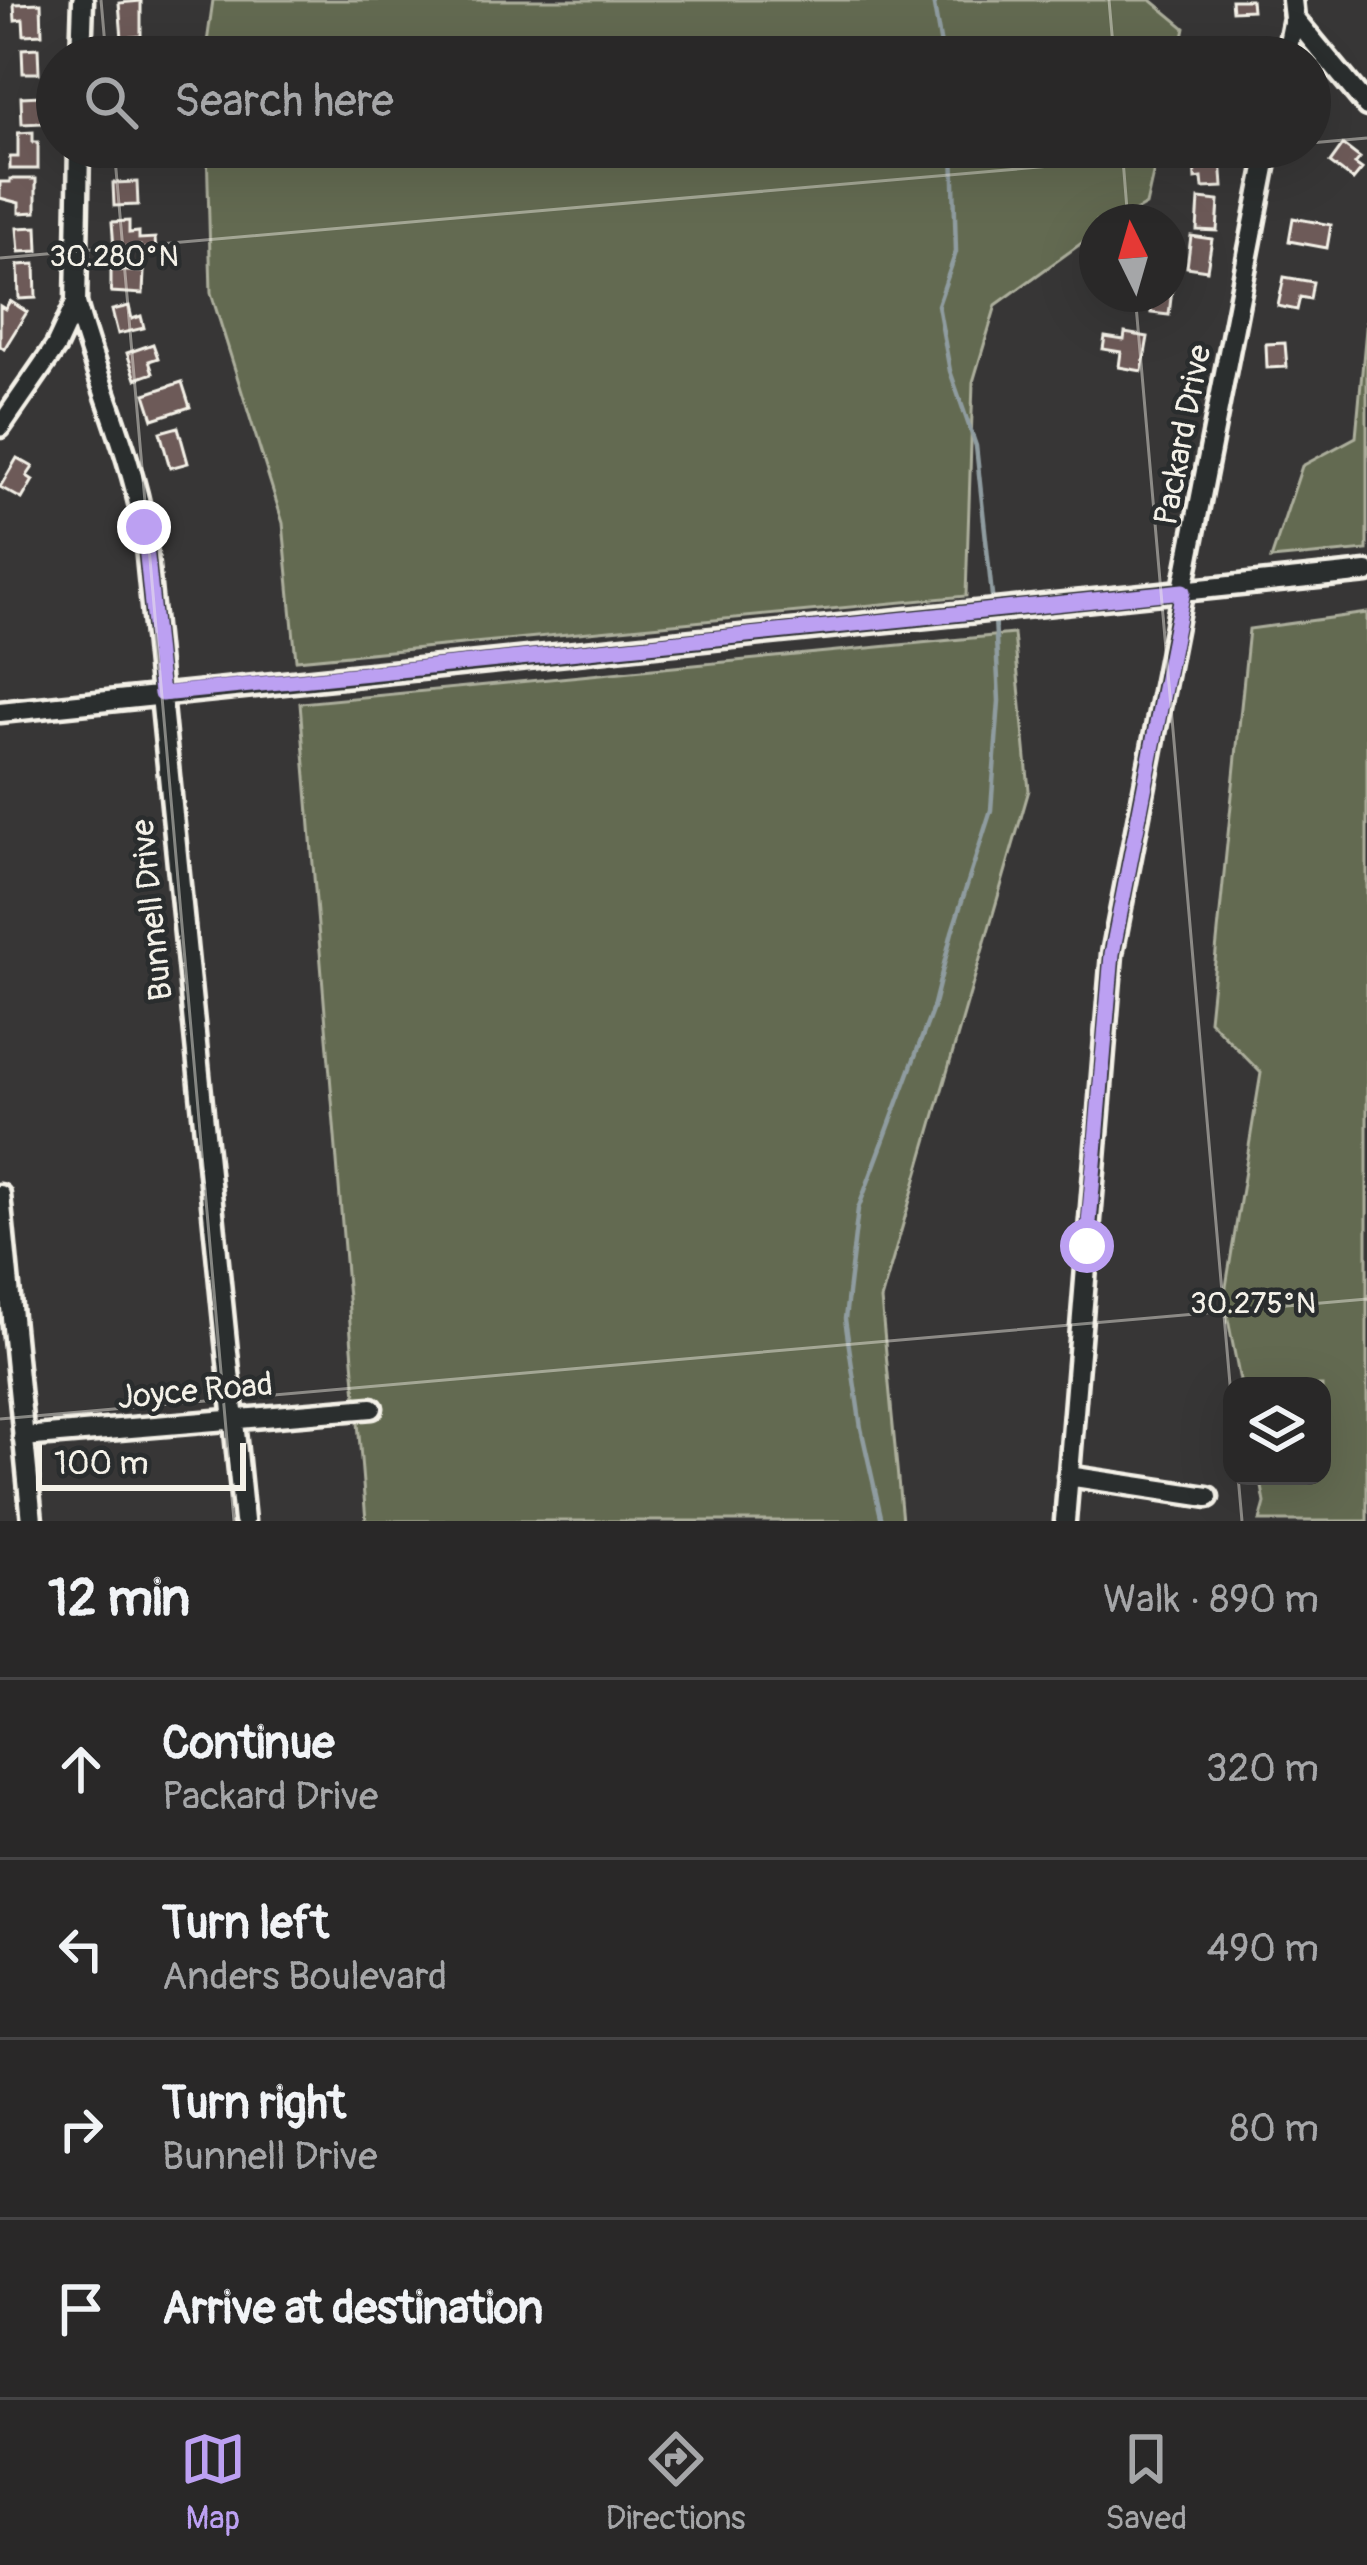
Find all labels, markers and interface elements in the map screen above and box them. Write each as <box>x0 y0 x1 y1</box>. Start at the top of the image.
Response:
search box <box>36 36 1331 168</box>
icon: search <box>78 69 144 135</box>
text: Search here <box>174 74 394 130</box>
north arrow <box>1079 204 1187 312</box>
text: 30.280°N <box>49 238 179 275</box>
street label: Packard Drive <box>1145 341 1221 529</box>
route end <box>117 500 171 554</box>
street label: Bunnell Drive <box>122 817 182 1003</box>
route start <box>1060 1219 1114 1273</box>
text: 30.275°N <box>1190 1285 1316 1322</box>
street label: Joyce Road <box>115 1364 275 1418</box>
map controls <box>1223 1377 1331 1485</box>
button: layers <box>1223 1377 1331 1485</box>
scale bar <box>36 1437 246 1490</box>
text: 100 m <box>54 1443 148 1484</box>
text: 12 min <box>48 1567 190 1631</box>
text: Walk · 890 m <box>1103 1575 1319 1624</box>
text: Continue <box>162 1716 335 1772</box>
icon: ahead <box>48 1736 114 1802</box>
text: 320 m <box>1206 1744 1319 1793</box>
text: Packard Drive <box>162 1772 378 1821</box>
text: Turn left <box>162 1896 329 1952</box>
icon: left <box>48 1916 114 1982</box>
text: 490 m <box>1207 1924 1319 1973</box>
text: Anders Boulevard <box>162 1952 447 2001</box>
text: Turn right <box>162 2076 346 2132</box>
icon: right <box>48 2096 114 2162</box>
text: 80 m <box>1230 2104 1319 2153</box>
text: Bunnell Drive <box>162 2132 377 2181</box>
icon: arrive <box>48 2276 114 2342</box>
text: Arrive at destination <box>162 2281 543 2337</box>
tab: Map <box>180 2426 246 2539</box>
tab: Directions <box>606 2426 746 2539</box>
tab: Saved <box>1105 2426 1187 2539</box>

